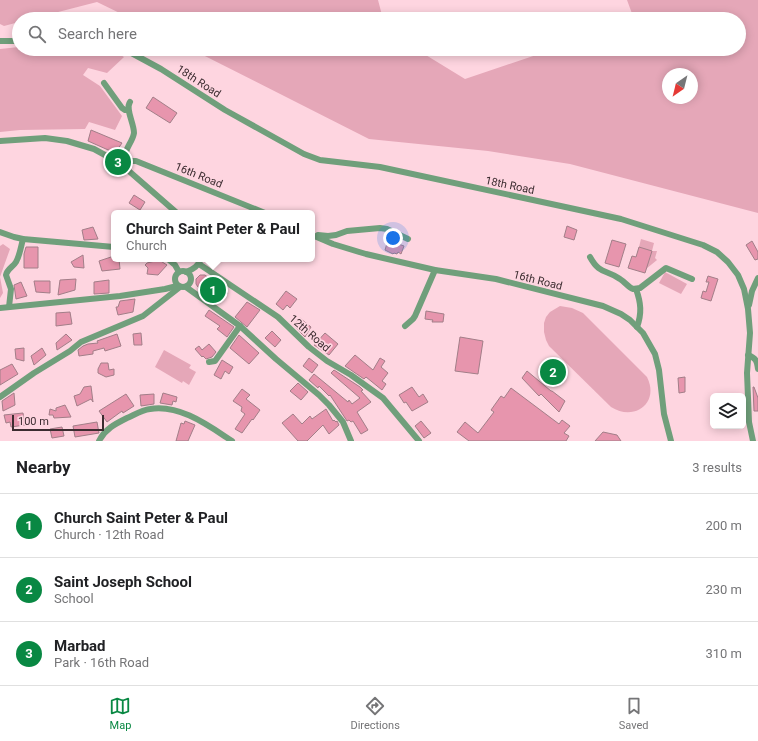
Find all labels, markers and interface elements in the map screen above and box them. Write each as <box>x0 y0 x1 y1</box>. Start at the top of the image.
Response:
search box <box>12 12 746 56</box>
icon: search <box>26 23 48 45</box>
text: Search here <box>58 25 137 43</box>
street label: 18th Road <box>174 62 223 100</box>
north arrow <box>662 68 698 104</box>
pin: 3 <box>105 147 131 177</box>
street label: 16th Road <box>173 160 224 191</box>
street label: 18th Road <box>484 174 536 197</box>
popup <box>111 210 315 262</box>
text: Church Saint Peter & Paul <box>126 220 300 238</box>
your location <box>383 228 403 248</box>
text: Church <box>126 238 167 253</box>
street label: 16th Road <box>512 268 564 293</box>
pin: 1 <box>200 275 226 305</box>
street label: 12th Road <box>287 312 333 355</box>
pin: 2 <box>540 357 566 387</box>
map controls <box>710 393 746 429</box>
button: layers <box>710 393 746 429</box>
scale bar <box>12 413 104 432</box>
text: 100 m <box>18 415 49 428</box>
text: Nearby <box>16 457 71 477</box>
text: 3 results <box>692 460 742 475</box>
text: Church Saint Peter & Paul <box>54 509 228 527</box>
text: 1 <box>25 518 33 533</box>
text: 200 m <box>705 518 742 533</box>
text: Church · 12th Road <box>54 527 164 542</box>
text: Saint Joseph School <box>54 573 192 591</box>
text: 2 <box>25 582 33 597</box>
text: 230 m <box>705 582 742 597</box>
text: School <box>54 591 94 606</box>
text: Marbad <box>54 637 106 655</box>
text: 3 <box>25 646 33 661</box>
text: 310 m <box>705 646 742 661</box>
text: Park · 16th Road <box>54 655 149 670</box>
tab: Map <box>109 695 131 732</box>
tab: Directions <box>350 695 400 732</box>
tab: Saved <box>619 695 649 732</box>

